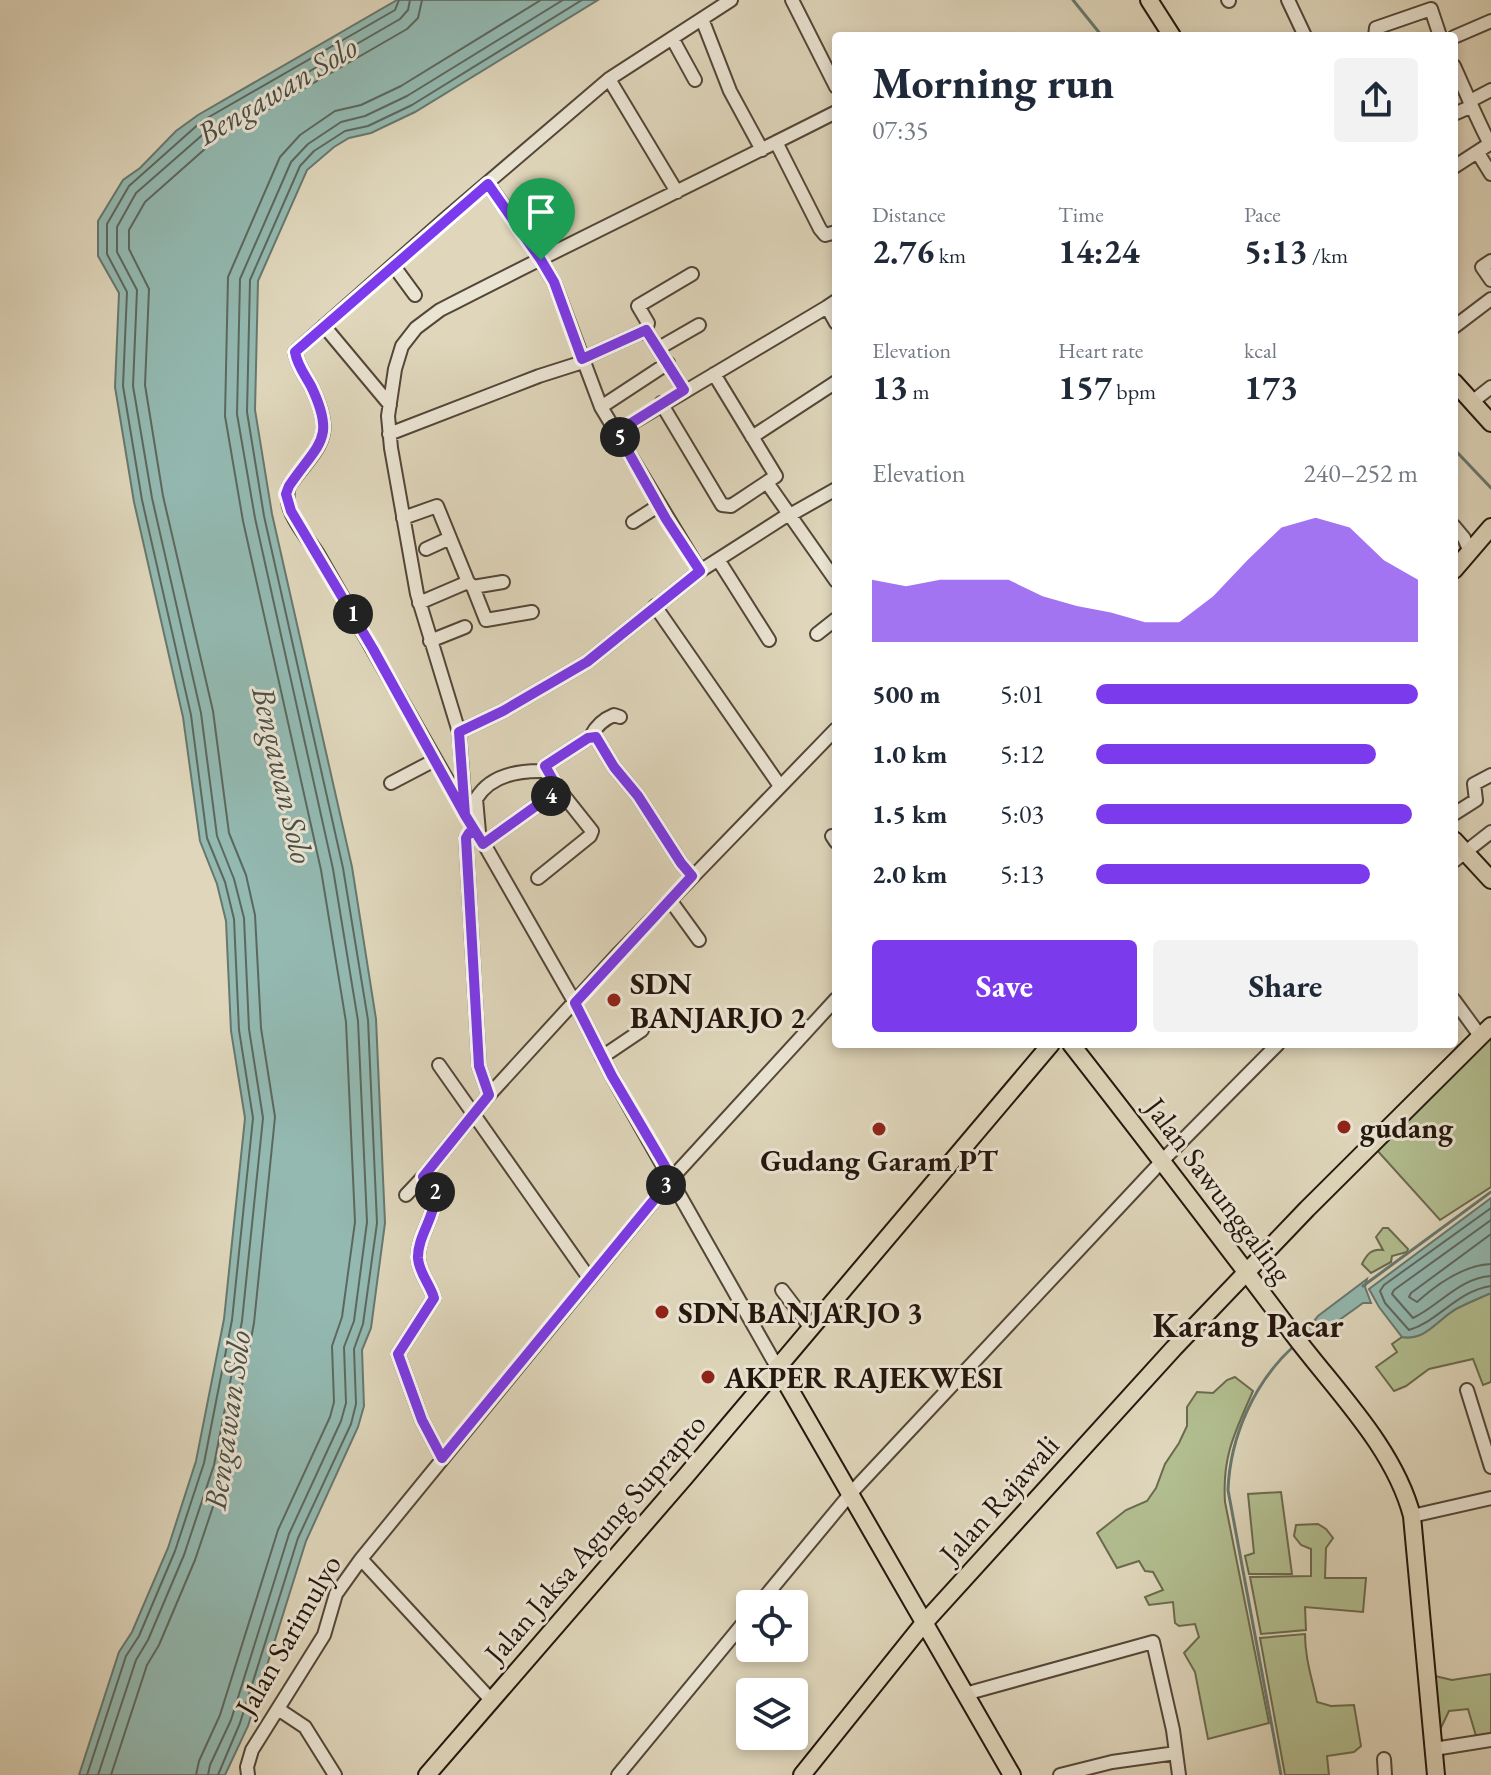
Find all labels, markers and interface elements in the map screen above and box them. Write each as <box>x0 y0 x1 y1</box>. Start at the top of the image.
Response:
water label: Bengawan Solo <box>188 26 365 155</box>
text: Morning run <box>872 54 1114 111</box>
button: share <box>1334 58 1418 142</box>
text: 07:35 <box>872 113 928 147</box>
pin <box>507 178 575 260</box>
icon: arrive <box>519 190 563 234</box>
text: Distance <box>872 200 945 229</box>
text: Time <box>1058 200 1104 229</box>
text: Pace <box>1244 200 1281 229</box>
text: 2.76 <box>872 229 934 273</box>
text: 14:24 <box>1058 229 1140 273</box>
text: 5:13 <box>1244 229 1308 273</box>
text: km <box>934 241 966 270</box>
text: /km <box>1308 241 1348 270</box>
text: Elevation <box>872 336 951 365</box>
text: Heart rate <box>1058 336 1143 365</box>
text: kcal <box>1244 336 1277 365</box>
text: 13 <box>872 365 908 409</box>
text: 157 <box>1058 365 1112 409</box>
text: 173 <box>1244 365 1298 409</box>
text: m <box>908 377 930 406</box>
text: bpm <box>1112 377 1156 406</box>
pin: 5 <box>600 417 640 457</box>
text: 5 <box>614 422 626 451</box>
text: Elevation <box>872 456 966 490</box>
text: 240–252 m <box>1303 456 1418 490</box>
pin: 1 <box>333 594 373 634</box>
text: 1 <box>347 599 359 628</box>
text: 500 m <box>872 677 940 711</box>
text: 5:01 <box>1000 677 1044 711</box>
water label: Bengawan Solo <box>242 681 324 868</box>
text: 1.0 km <box>872 737 947 771</box>
text: 5:12 <box>1000 737 1044 771</box>
pin: 4 <box>531 776 571 816</box>
text: 4 <box>545 781 557 810</box>
text: 1.5 km <box>872 797 947 831</box>
text: 5:03 <box>1000 797 1044 831</box>
text: 2.0 km <box>872 857 947 891</box>
text: 5:13 <box>1000 857 1044 891</box>
button: Save <box>872 940 1137 1032</box>
button: Share <box>1153 940 1418 1032</box>
place label: SDN BANJARJO 2 <box>630 964 806 1037</box>
marker: SDN BANJARJO 2 <box>605 991 623 1009</box>
street label: Jalan Sawunggaling <box>1135 1087 1302 1291</box>
place label: gudang <box>1360 1108 1454 1147</box>
marker: gudang <box>1335 1118 1353 1136</box>
marker: Gudang Garam PT <box>870 1120 888 1138</box>
place label: Gudang Garam PT <box>760 1141 998 1180</box>
pin: 3 <box>646 1165 686 1205</box>
text: 3 <box>660 1170 672 1199</box>
pin: 2 <box>415 1172 455 1212</box>
text: 2 <box>429 1177 441 1206</box>
place label: SDN BANJARJO 3 <box>678 1293 923 1332</box>
marker: SDN BANJARJO 3 <box>653 1303 671 1321</box>
district label: Karang Pacar <box>1152 1303 1344 1347</box>
water label: Bengawan Solo <box>194 1328 260 1513</box>
place label: AKPER RAJEKWESI <box>723 1358 1003 1397</box>
marker: AKPER RAJEKWESI <box>699 1368 717 1386</box>
street label: Jalan Jaksa Agung Suprapto <box>474 1405 714 1673</box>
street label: Jalan Rajawali <box>929 1426 1067 1574</box>
street label: Jalan Sarimulyo <box>225 1547 350 1725</box>
map controls <box>736 1590 808 1750</box>
button: locate <box>736 1590 808 1662</box>
button: layers <box>736 1678 808 1750</box>

